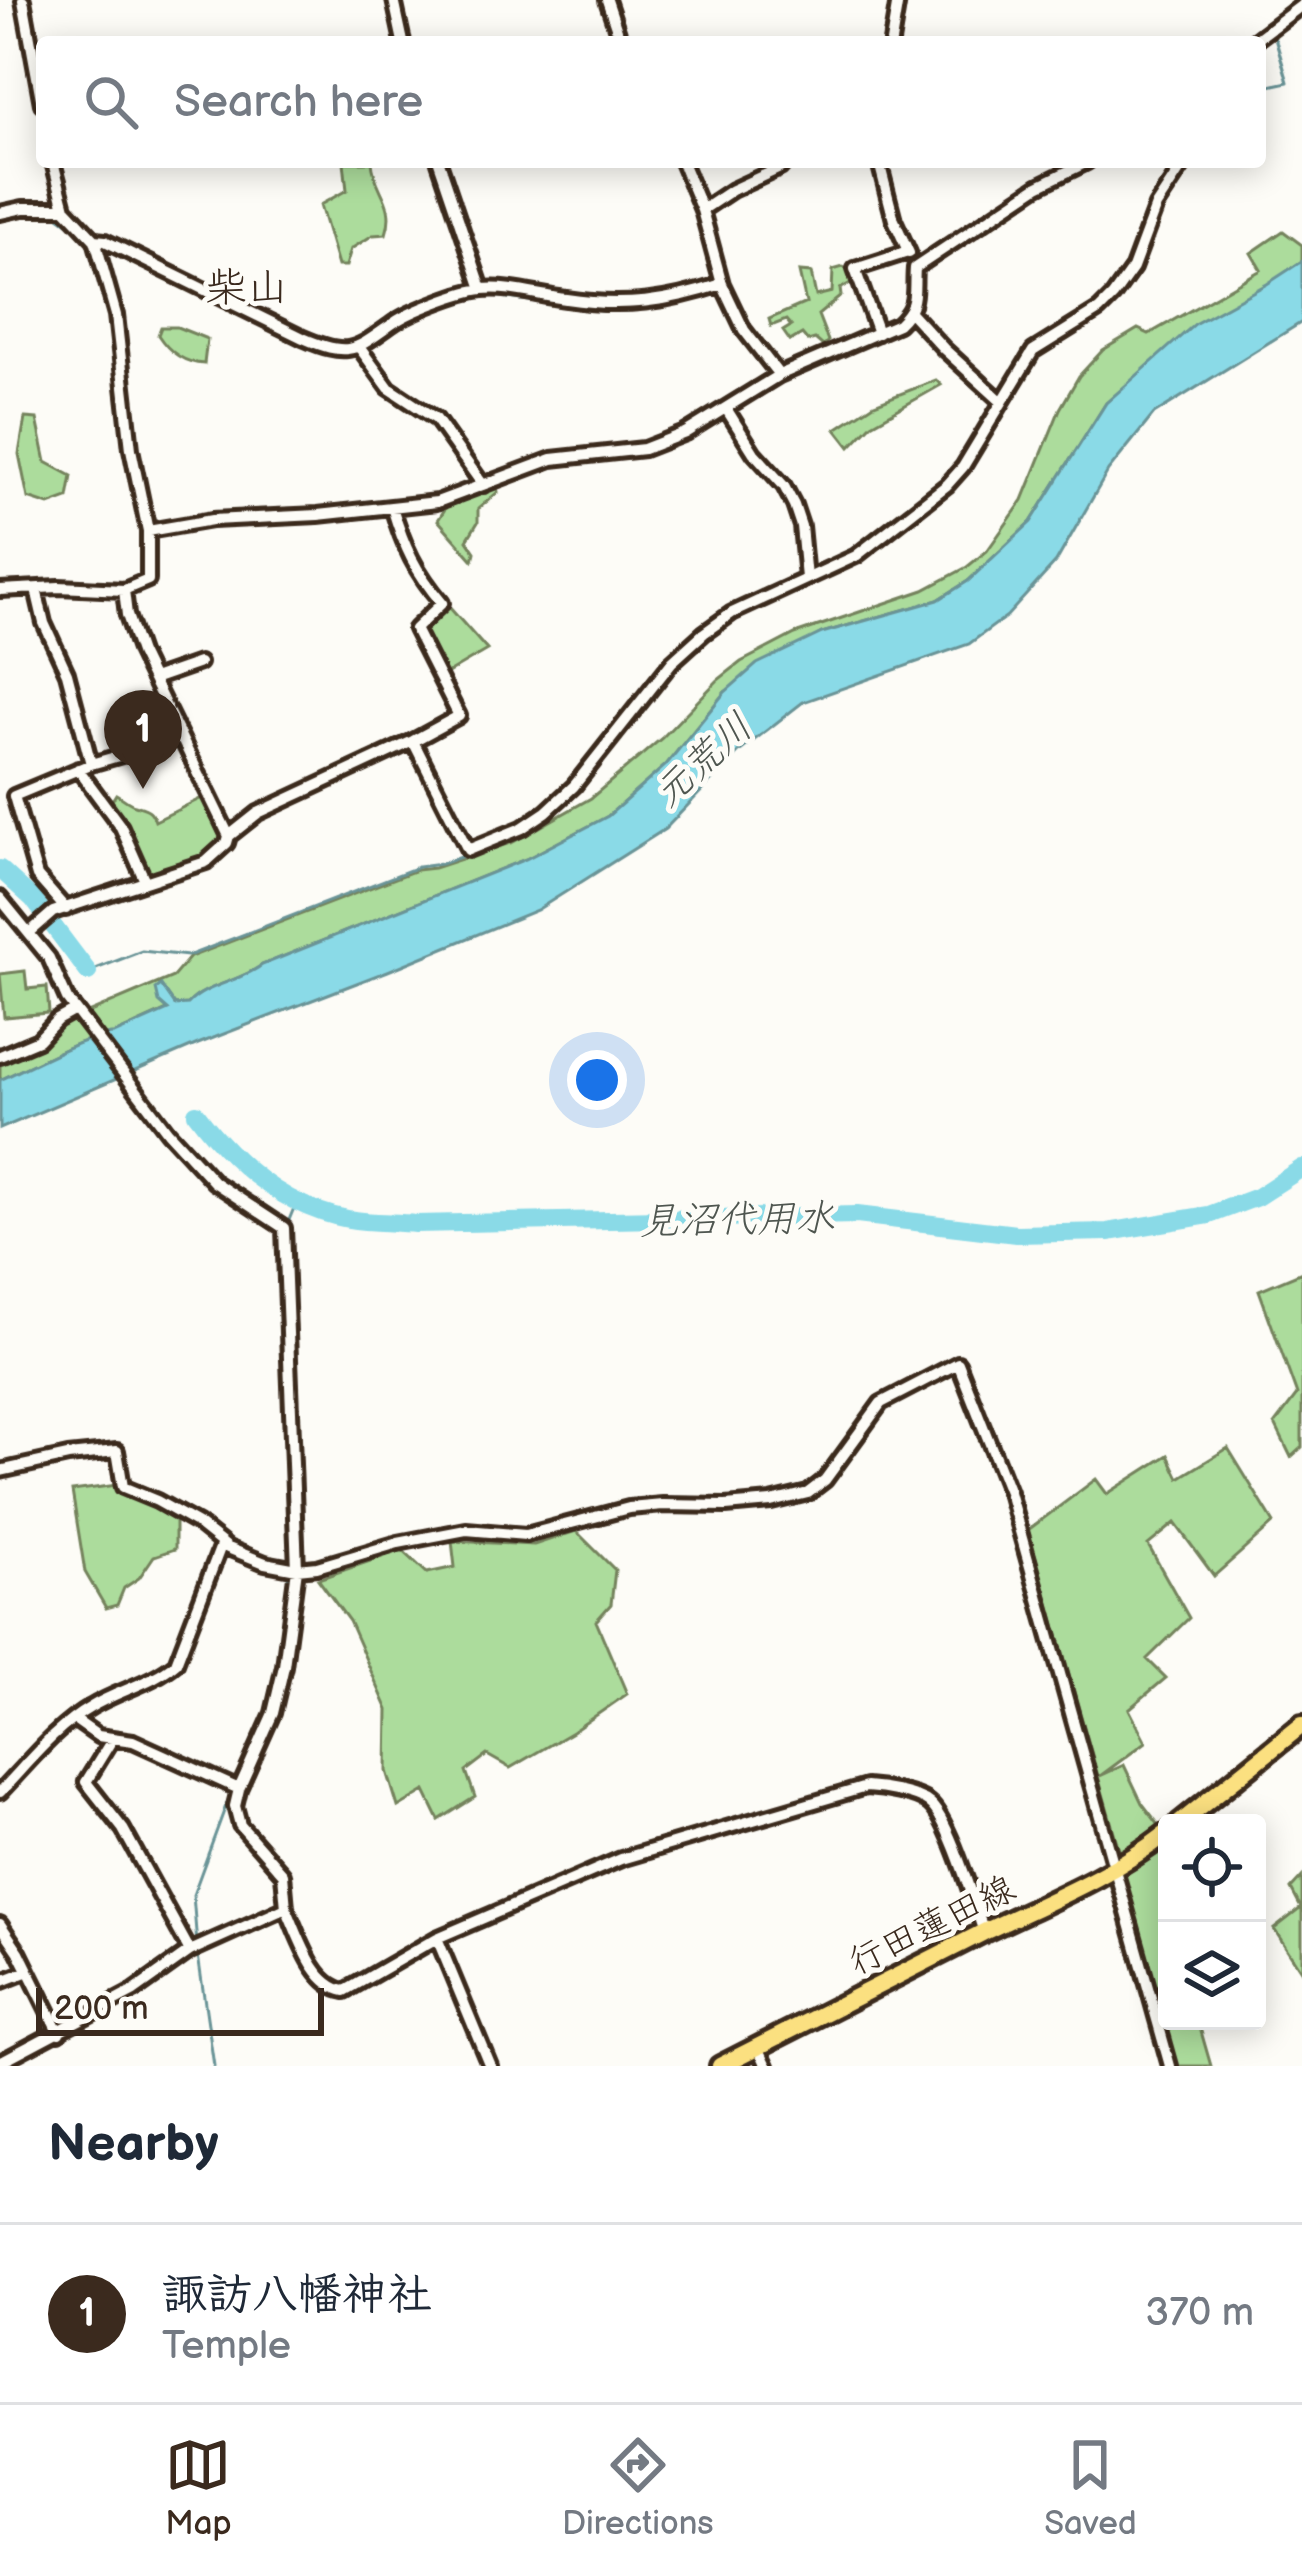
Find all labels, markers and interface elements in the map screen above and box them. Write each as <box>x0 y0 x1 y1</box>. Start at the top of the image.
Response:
search box <box>36 36 1266 168</box>
icon: search <box>78 69 144 135</box>
text: Search here <box>174 75 423 130</box>
district label: 柴山 <box>205 263 289 314</box>
pin: 1 <box>104 690 182 789</box>
water label: 元荒川 <box>644 704 763 817</box>
your location <box>567 1050 627 1110</box>
water label: 見沼代用水 <box>639 1195 835 1246</box>
map controls <box>1158 1814 1266 2030</box>
button: locate <box>1158 1814 1266 1922</box>
street label: 行田蓮田線 <box>842 1867 1022 1985</box>
button: layers <box>1158 1922 1266 2030</box>
scale bar <box>36 1982 324 2035</box>
text: 200 m <box>54 1989 148 2029</box>
text: Nearby <box>48 2114 219 2175</box>
text: 諏訪八幡神社 <box>162 2268 432 2323</box>
text: 1 <box>79 2290 95 2337</box>
text: 370 m <box>1145 2290 1254 2337</box>
text: Temple <box>162 2323 291 2370</box>
tab: Map <box>165 2432 232 2544</box>
tab: Directions <box>562 2432 714 2544</box>
tab: Saved <box>1044 2432 1137 2544</box>

